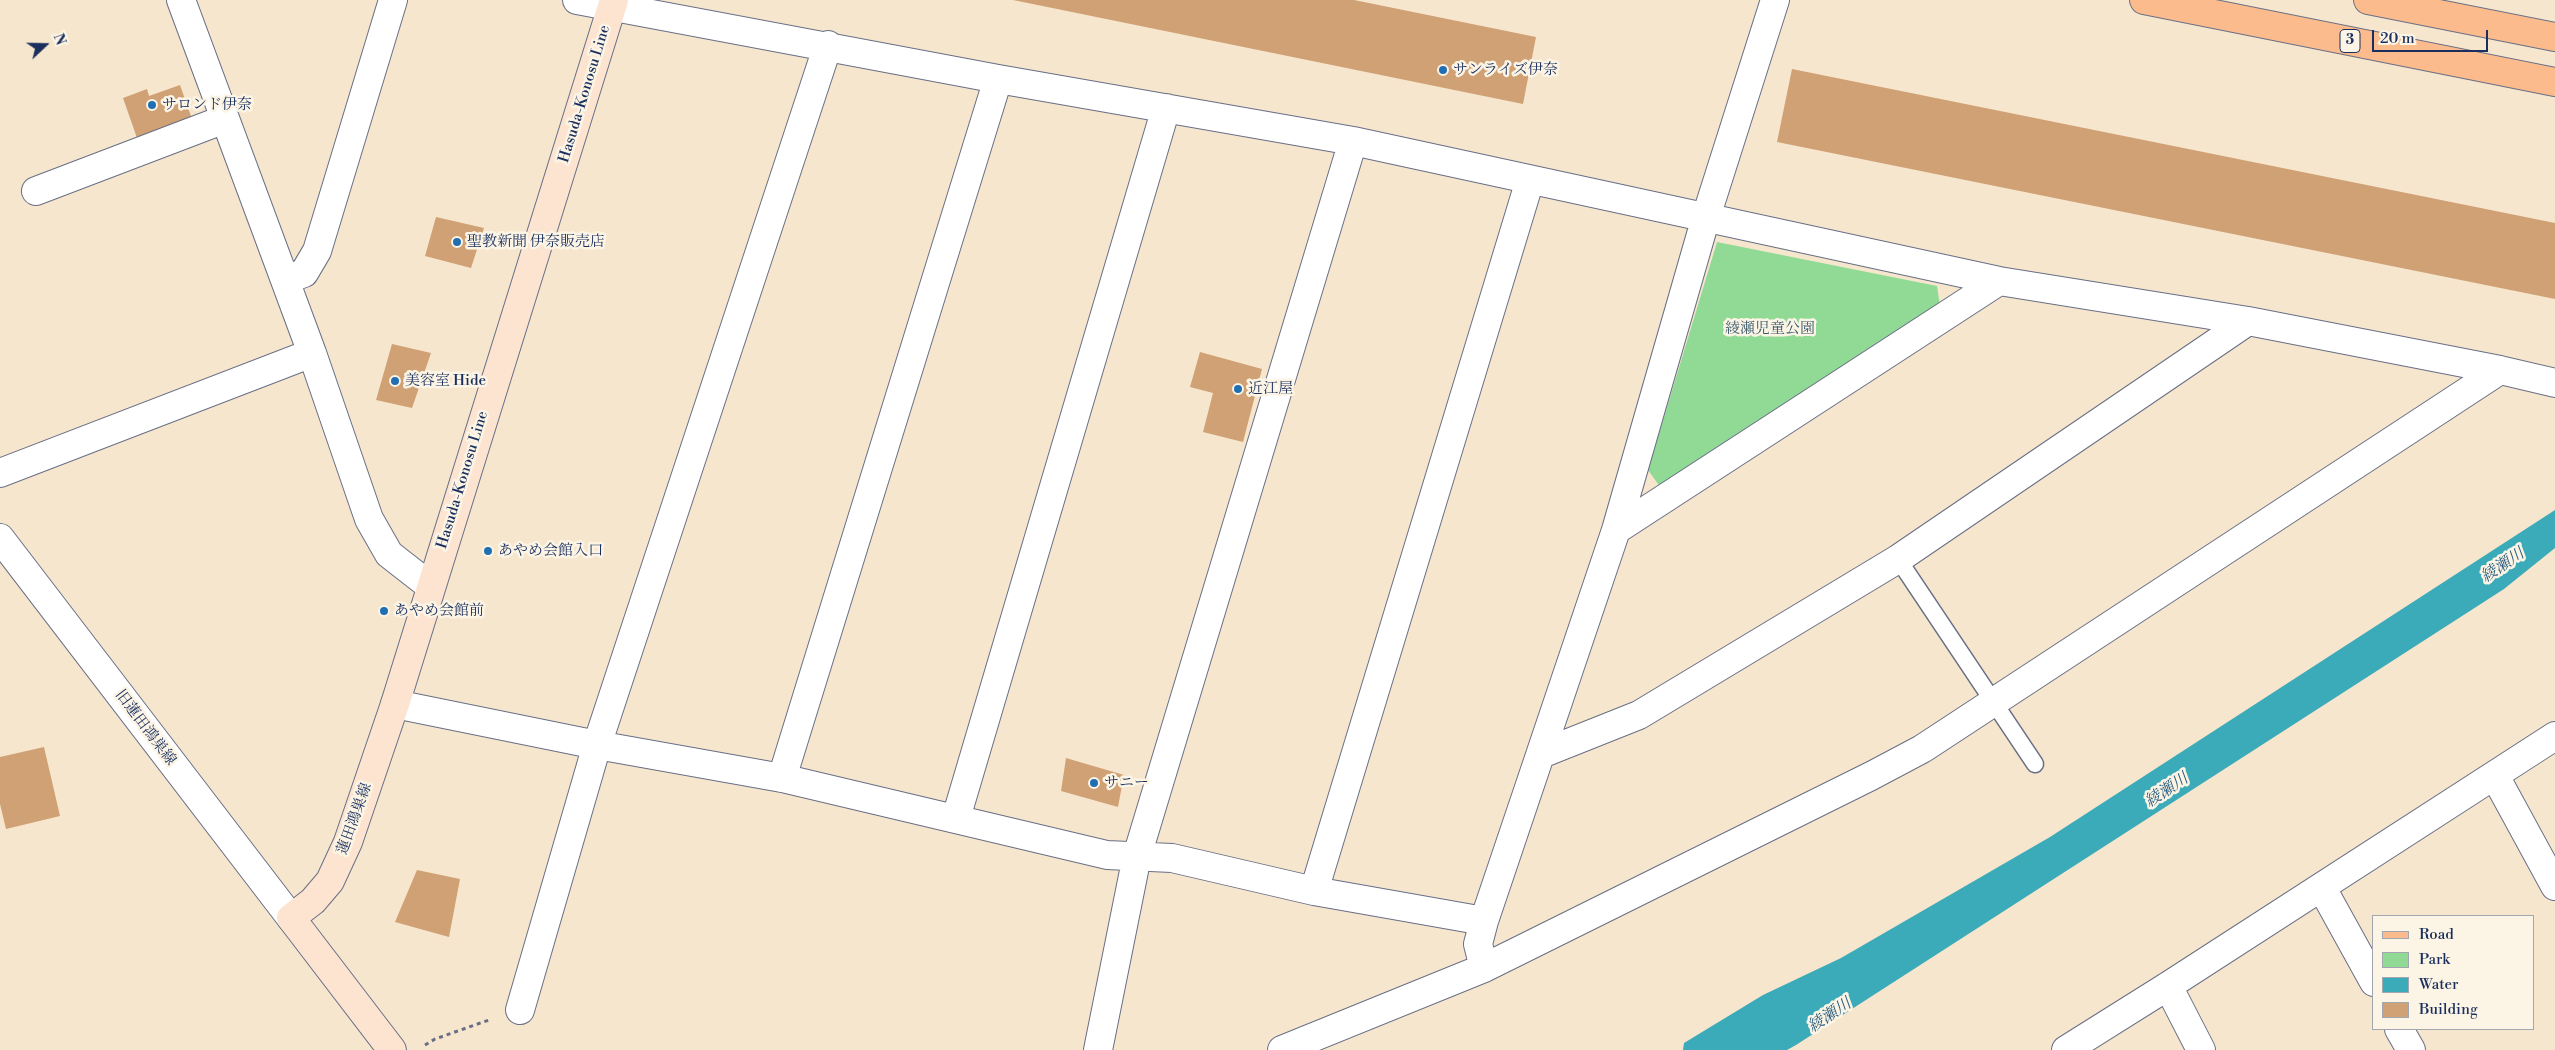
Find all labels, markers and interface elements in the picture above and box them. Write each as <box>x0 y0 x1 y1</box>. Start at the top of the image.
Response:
north arrow <box>20 20 70 70</box>
scale bar <box>2375 20 2491 52</box>
street label: Hasuda-Konosu Line <box>555 23 615 165</box>
road number: 3 <box>2340 29 2360 52</box>
text: 20 m <box>2380 29 2415 48</box>
text: N <box>49 31 69 48</box>
place label: サンライズ伊奈 <box>1453 61 1558 79</box>
marker: サンライズ伊奈 <box>1437 64 1449 76</box>
place label: サロンド伊奈 <box>162 96 252 114</box>
marker: サロンド伊奈 <box>146 99 158 111</box>
place label: 聖教新聞 伊奈販売店 <box>467 233 605 251</box>
marker: 聖教新聞 伊奈販売店 <box>451 236 463 248</box>
park label: 綾瀬児童公園 <box>1725 320 1815 338</box>
place label: 美容室 Hide <box>405 372 486 390</box>
marker: 美容室 Hide <box>389 375 401 387</box>
place label: 近江屋 <box>1248 380 1293 398</box>
marker: 近江屋 <box>1232 383 1244 395</box>
street label: Hasuda-Konosu Line <box>433 409 493 551</box>
place label: あやめ会館入口 <box>498 542 603 560</box>
marker: あやめ会館入口 <box>482 545 494 557</box>
water label: 綾瀬川 <box>2478 545 2528 587</box>
place label: あやめ会館前 <box>394 602 484 620</box>
marker: あやめ会館前 <box>378 605 390 617</box>
street label: 旧蓮田鴻巣線 <box>111 687 179 769</box>
water label: 綾瀬川 <box>2142 770 2192 812</box>
place label: サニー <box>1104 774 1149 792</box>
marker: サニー <box>1088 777 1100 789</box>
street label: 蓮田鴻巣線 <box>334 781 376 857</box>
legend <box>2372 915 2535 1030</box>
text: Road <box>2419 925 2454 944</box>
text: Park <box>2419 950 2450 969</box>
text: Water <box>2419 975 2458 994</box>
water label: 綾瀬川 <box>1805 995 1855 1037</box>
text: Building <box>2419 1000 2478 1019</box>

